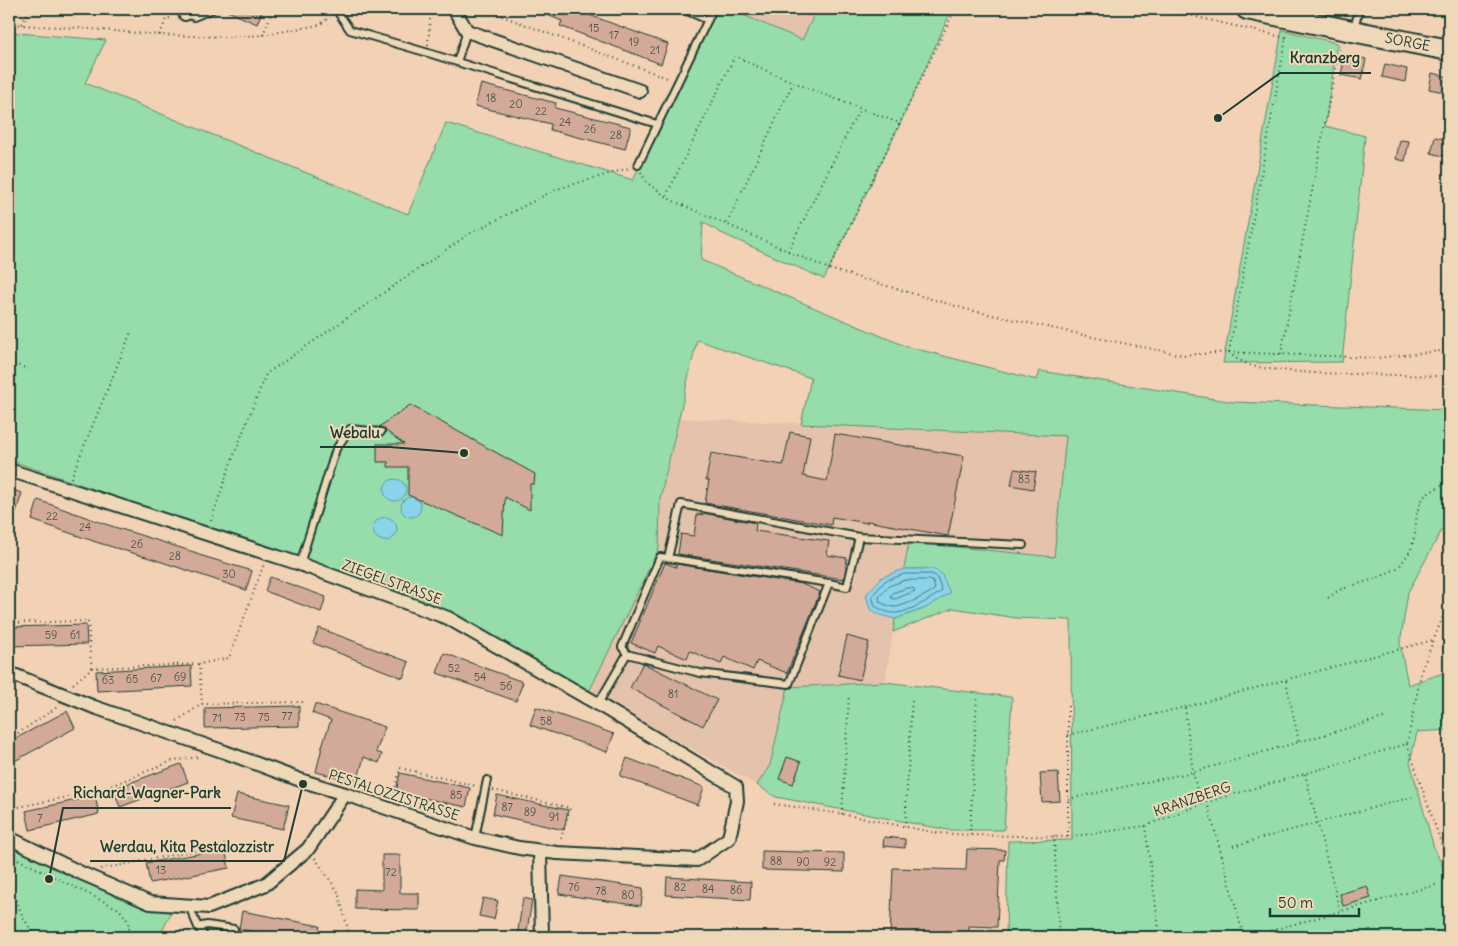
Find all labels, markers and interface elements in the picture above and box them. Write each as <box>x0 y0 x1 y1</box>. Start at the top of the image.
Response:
house number: 15 <box>589 21 599 35</box>
house number: 17 <box>609 28 619 42</box>
street label: SORGE <box>1383 29 1432 55</box>
house number: 19 <box>629 35 639 49</box>
house number: 21 <box>650 43 660 57</box>
callout: Kranzberg <box>1280 43 1371 73</box>
text: Kranzberg <box>1290 48 1360 68</box>
house number: 18 <box>486 91 496 105</box>
house number: 20 <box>509 97 523 111</box>
house number: 22 <box>535 104 547 118</box>
house number: 24 <box>559 115 571 129</box>
house number: 26 <box>584 122 596 136</box>
house number: 28 <box>610 128 622 142</box>
callout: Webalu <box>320 417 390 447</box>
text: Webalu <box>330 423 380 442</box>
house number: 83 <box>1018 472 1030 486</box>
house number: 22 <box>46 509 58 523</box>
house number: 24 <box>79 520 91 534</box>
house number: 26 <box>131 537 143 551</box>
house number: 28 <box>169 549 181 563</box>
street label: ZIEGELSTRASSE <box>340 556 444 608</box>
house number: 30 <box>222 567 236 581</box>
house number: 59 <box>45 628 57 642</box>
house number: 61 <box>70 628 80 642</box>
house number: 52 <box>448 661 460 675</box>
house number: 69 <box>174 670 186 684</box>
house number: 54 <box>474 670 486 684</box>
house number: 67 <box>150 671 162 685</box>
house number: 65 <box>126 672 138 686</box>
house number: 63 <box>102 673 114 687</box>
house number: 56 <box>500 679 512 693</box>
house number: 81 <box>668 687 678 701</box>
house number: 77 <box>282 709 293 723</box>
house number: 73 <box>234 710 246 724</box>
house number: 75 <box>258 710 270 724</box>
house number: 71 <box>212 711 222 725</box>
house number: 58 <box>540 714 552 728</box>
street label: PESTALOZZISTRASSE <box>326 765 462 825</box>
street label: KRANZBERG <box>1151 777 1233 821</box>
callout: Richard-Wagner-Park <box>63 778 231 808</box>
text: Richard-Wagner-Park <box>73 783 221 803</box>
house number: 85 <box>450 788 462 802</box>
house number: 87 <box>501 800 513 814</box>
house number: 89 <box>524 805 536 819</box>
house number: 91 <box>549 810 559 824</box>
house number: 7 <box>37 811 43 825</box>
callout: Werdau, Kita Pestalozzistr <box>90 831 284 861</box>
text: Werdau, Kita Pestalozzistr <box>100 837 275 856</box>
house number: 88 <box>770 854 782 868</box>
house number: 90 <box>796 855 810 869</box>
house number: 92 <box>824 855 836 869</box>
house number: 13 <box>156 863 166 877</box>
house number: 72 <box>385 865 397 879</box>
house number: 76 <box>568 880 580 894</box>
house number: 82 <box>674 880 686 894</box>
house number: 84 <box>702 882 714 896</box>
house number: 86 <box>730 883 742 897</box>
house number: 78 <box>595 884 607 898</box>
scale bar <box>1270 886 1359 918</box>
house number: 80 <box>621 888 635 902</box>
text: 50 m <box>1278 893 1313 912</box>

